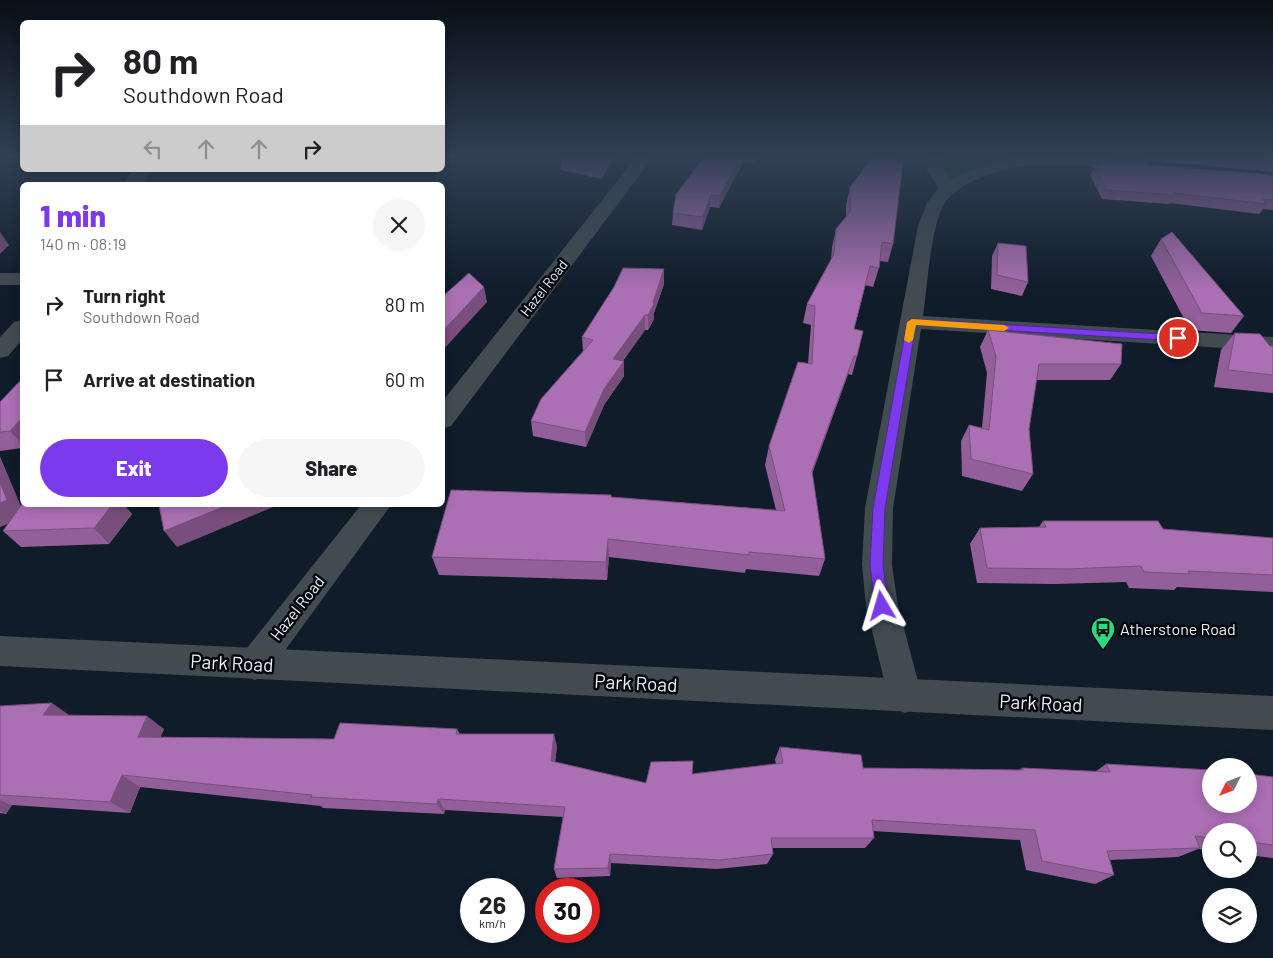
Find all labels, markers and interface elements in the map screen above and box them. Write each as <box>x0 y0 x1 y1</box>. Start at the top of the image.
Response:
text: 80 m <box>123 39 198 81</box>
icon: right <box>40 40 105 105</box>
text: Southdown Road <box>123 81 284 107</box>
icon: left <box>139 135 167 163</box>
icon: ahead <box>192 135 220 163</box>
icon: ahead <box>245 135 273 163</box>
icon: right <box>298 135 326 163</box>
text: 1 min <box>40 197 106 233</box>
button: close <box>373 199 425 251</box>
text: 140 m · 08:19 <box>40 234 126 253</box>
street label: Hazel Road <box>516 256 571 319</box>
text: Turn right <box>83 284 165 307</box>
icon: right <box>40 291 68 319</box>
text: 80 m <box>385 293 425 316</box>
text: Southdown Road <box>83 307 200 326</box>
pin <box>1157 317 1199 359</box>
icon: arrive <box>1164 324 1192 352</box>
icon: arrive <box>40 366 68 394</box>
text: Arrive at destination <box>83 368 255 391</box>
text: 60 m <box>385 368 425 391</box>
button: Exit <box>40 439 228 497</box>
button: Share <box>238 439 425 497</box>
street label: Hazel Road <box>266 572 328 644</box>
position arrow <box>855 579 907 631</box>
bus stop icon: Atherstone Road <box>1090 616 1116 650</box>
place label: Atherstone Road <box>1120 619 1236 638</box>
street label: Park Road <box>190 649 274 676</box>
street label: Park Road <box>594 669 678 696</box>
street label: Park Road <box>999 689 1083 716</box>
north arrow <box>1202 758 1258 812</box>
map controls <box>1202 758 1257 943</box>
button: search <box>1202 823 1257 878</box>
speed limit sign: 30 <box>535 878 600 943</box>
button: layers <box>1202 888 1257 943</box>
text: 26 <box>479 889 506 919</box>
text: km/h <box>479 916 506 930</box>

